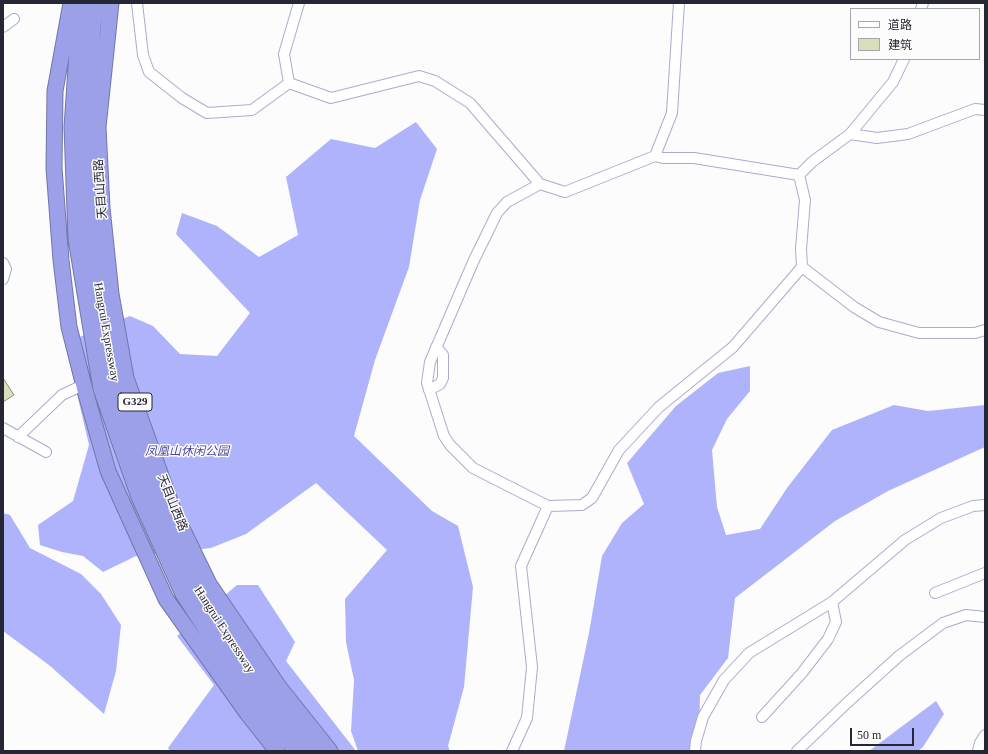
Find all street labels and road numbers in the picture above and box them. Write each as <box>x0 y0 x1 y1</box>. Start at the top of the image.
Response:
street label: 天目山西路 <box>92 159 110 219</box>
street label: Hangrui Expressway <box>90 281 122 383</box>
road number: G329 <box>118 393 152 411</box>
street label: 天目山西路 <box>154 472 190 534</box>
street label: Hangrui Expressway <box>191 584 257 676</box>

